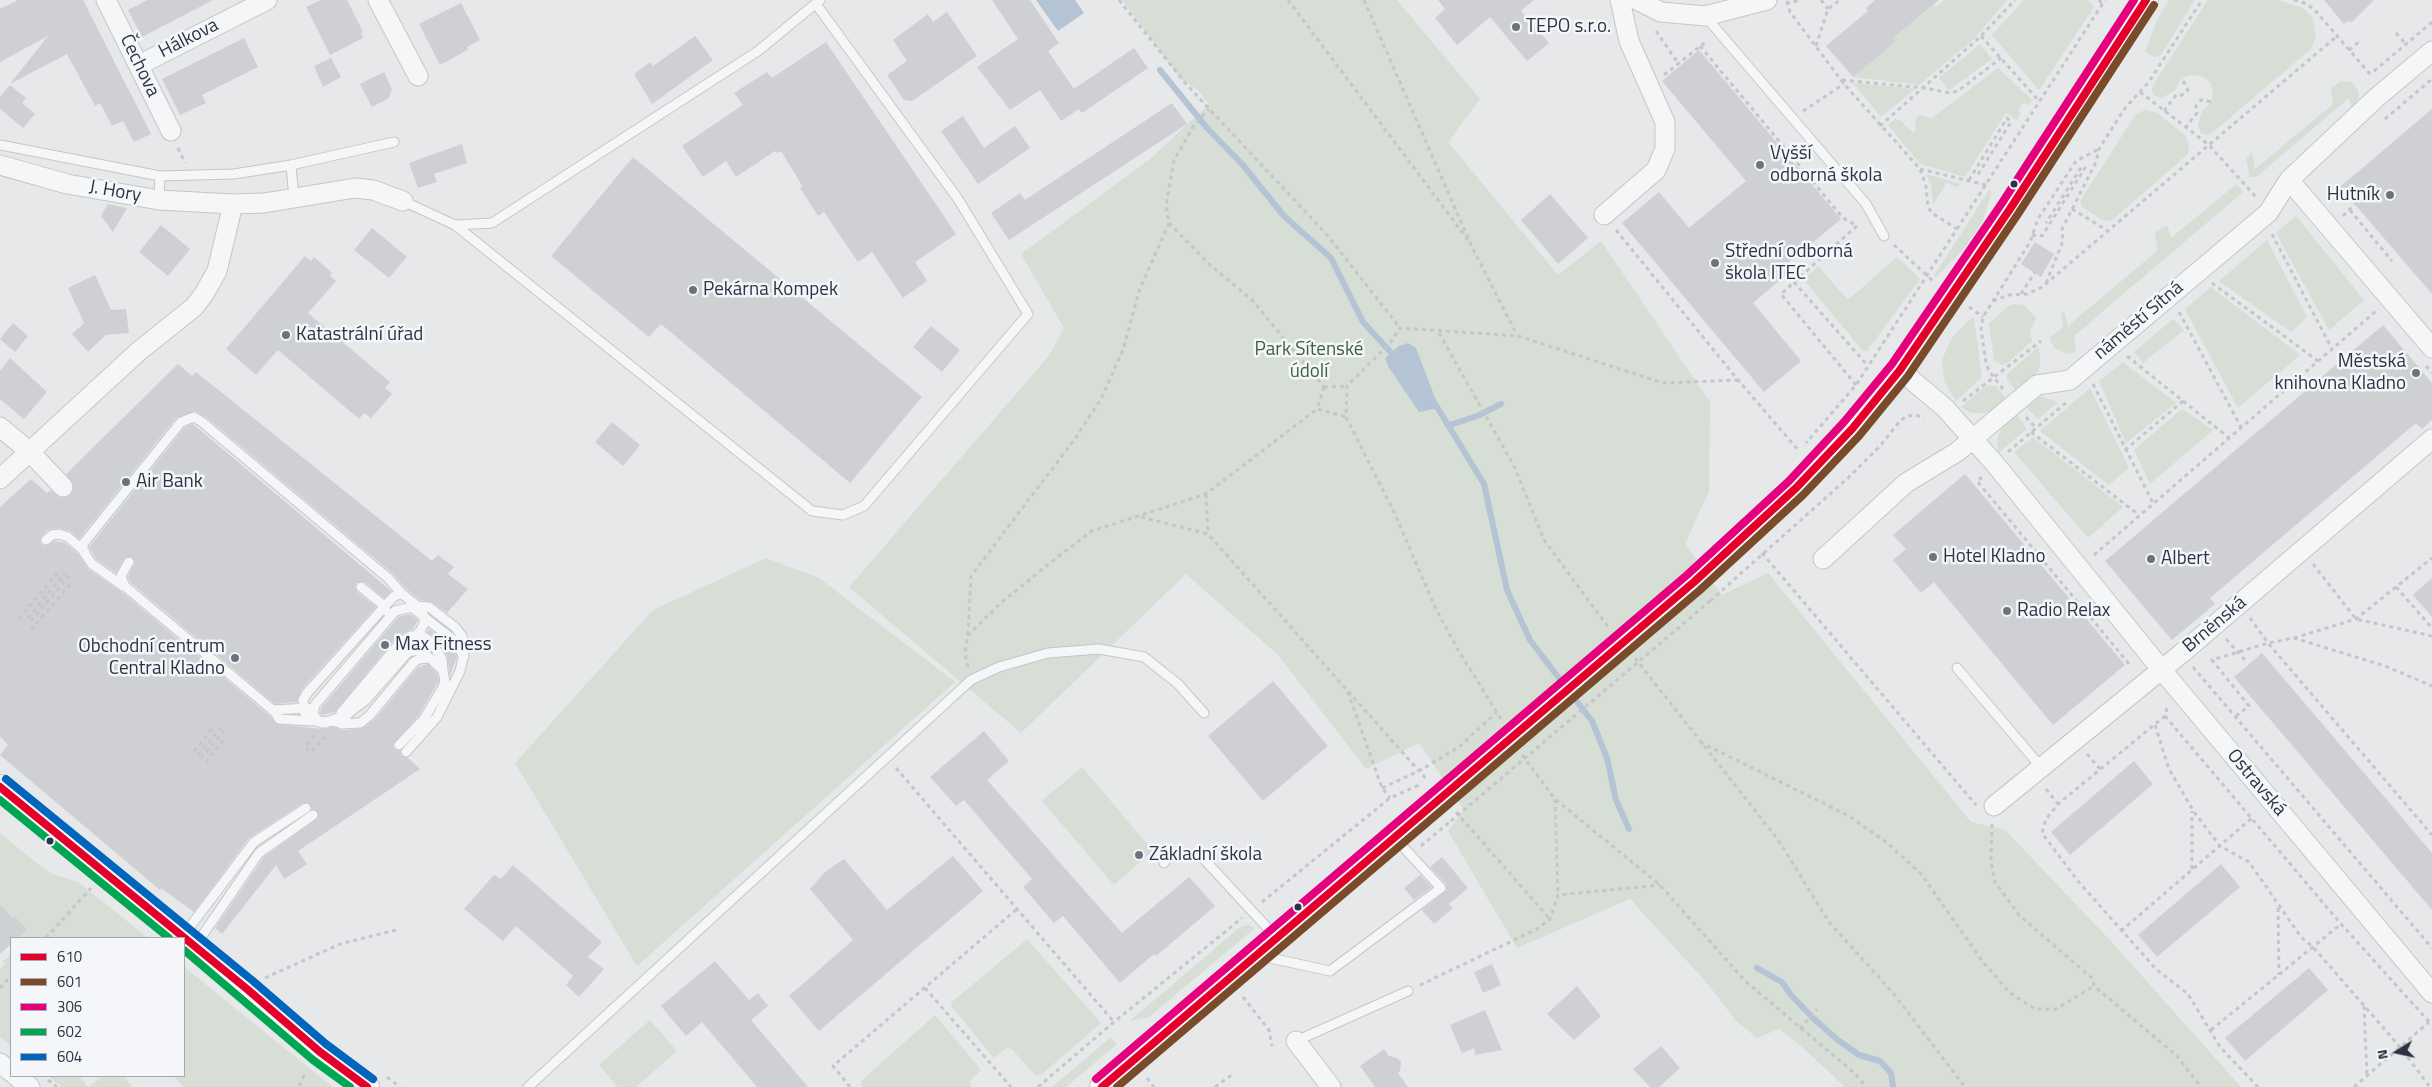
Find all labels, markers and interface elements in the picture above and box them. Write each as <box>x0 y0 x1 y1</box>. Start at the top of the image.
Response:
street label: Hálkova <box>155 14 223 64</box>
place label: TEPO s.r.o. <box>1526 16 1611 38</box>
marker: TEPO s.r.o. <box>1510 21 1522 33</box>
street label: Čechova <box>114 31 164 101</box>
place label: Vyšší odborná škola <box>1770 143 1882 187</box>
marker: Vyšší odborná škola <box>1754 159 1766 171</box>
street label: J. Hory <box>87 176 143 208</box>
unlabelled marker <box>2009 179 2019 189</box>
place label: Hutník <box>2327 184 2380 206</box>
marker: Hutník <box>2384 189 2396 201</box>
place label: Střední odborná škola ITEC <box>1725 241 1853 285</box>
marker: Střední odborná škola ITEC <box>1709 257 1721 269</box>
street label: náměstí Sítná <box>2090 277 2188 365</box>
place label: Pekárna Kompek <box>703 279 838 301</box>
marker: Pekárna Kompek <box>687 284 699 296</box>
place label: Katastrální úřad <box>296 324 423 346</box>
marker: Katastrální úřad <box>280 329 292 341</box>
park label: Park Sítenské údolí <box>1255 339 1363 383</box>
place label: Městská knihovna Kladno <box>2274 351 2406 395</box>
marker: Městská knihovna Kladno <box>2410 367 2422 379</box>
place label: Air Bank <box>136 471 203 493</box>
marker: Air Bank <box>120 476 132 488</box>
place label: Hotel Kladno <box>1943 546 2046 568</box>
place label: Albert <box>2161 548 2210 570</box>
marker: Hotel Kladno <box>1927 551 1939 563</box>
marker: Albert <box>2145 553 2157 565</box>
street label: Brněnská <box>2179 592 2251 658</box>
place label: Radio Relax <box>2017 600 2110 622</box>
marker: Radio Relax <box>2001 605 2013 617</box>
place label: Max Fitness <box>395 634 492 656</box>
place label: Obchodní centrum Central Kladno <box>78 636 225 680</box>
marker: Max Fitness <box>379 639 391 651</box>
marker: Obchodní centrum Central Kladno <box>229 652 241 664</box>
street label: Ostravská <box>2221 745 2291 821</box>
unlabelled marker <box>45 836 55 846</box>
place label: Základní škola <box>1149 844 1262 866</box>
marker: Základní škola <box>1133 849 1145 861</box>
unlabelled marker <box>1293 902 1303 912</box>
legend <box>10 937 185 1077</box>
text: 610 <box>57 945 82 968</box>
text: 601 <box>57 970 82 993</box>
text: 306 <box>57 995 82 1018</box>
text: 602 <box>57 1020 82 1043</box>
north arrow <box>2372 1027 2422 1077</box>
text: 604 <box>57 1045 82 1068</box>
text: N <box>2371 1048 2393 1061</box>

